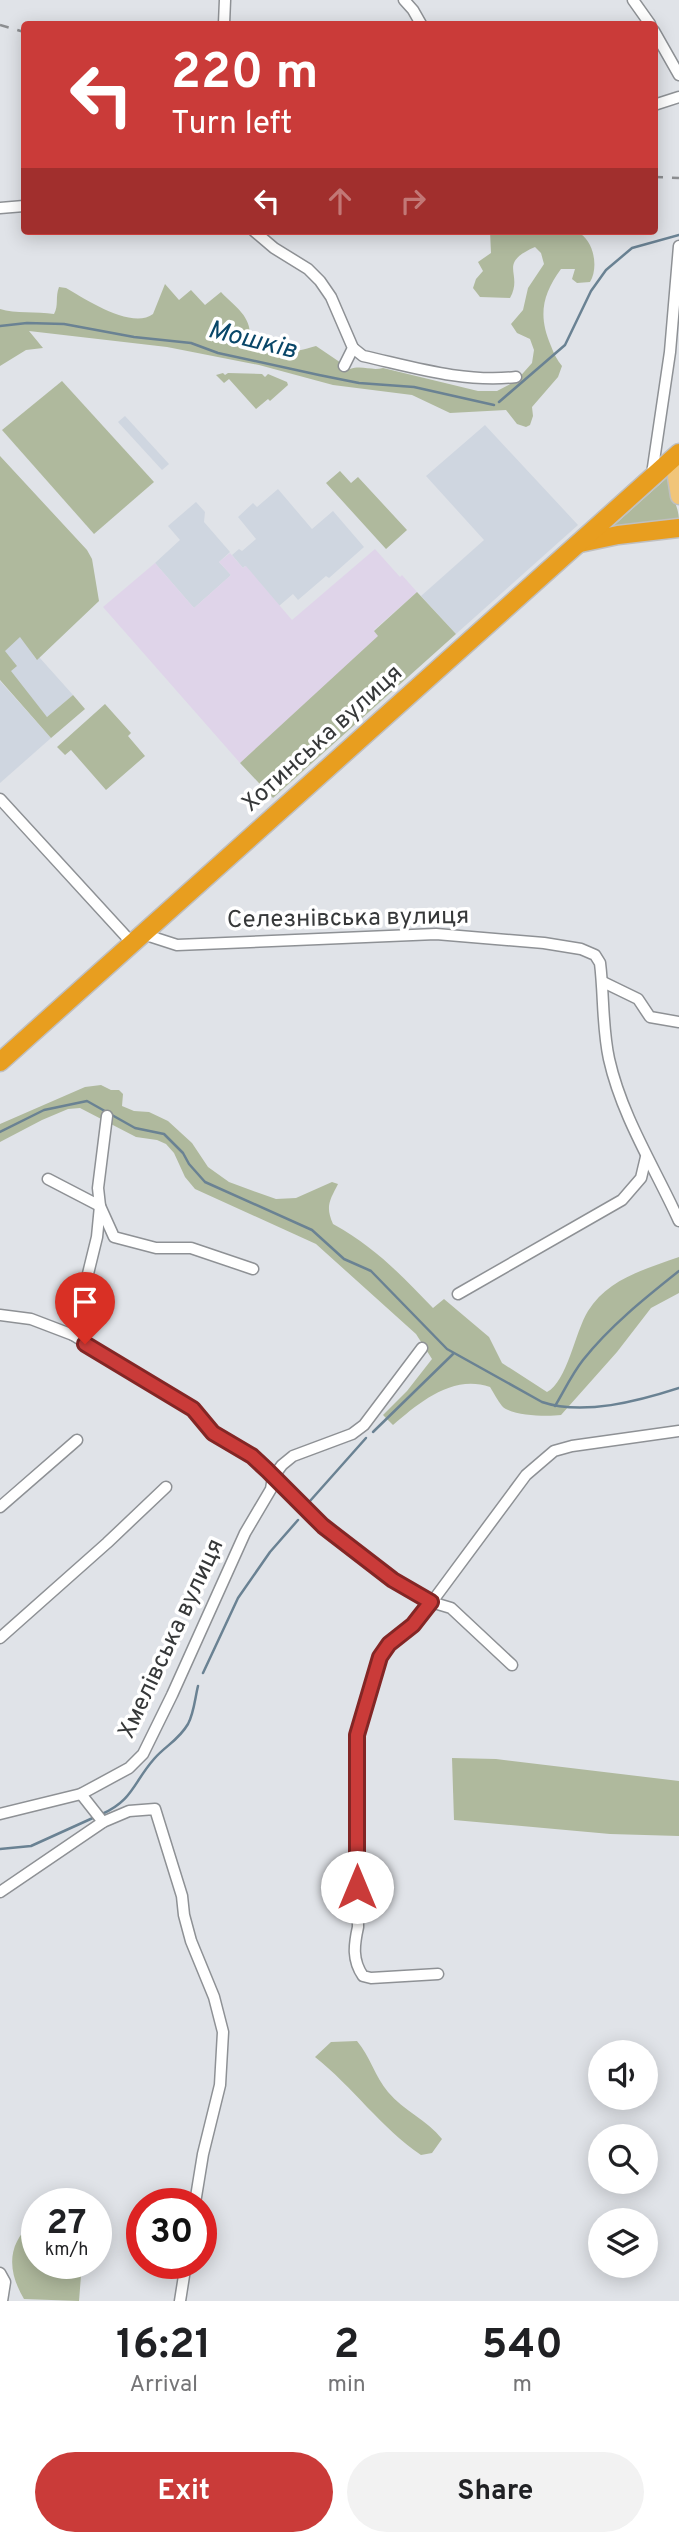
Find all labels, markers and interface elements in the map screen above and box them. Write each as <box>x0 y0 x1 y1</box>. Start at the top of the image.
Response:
text: 220 m <box>171 44 318 106</box>
icon: left <box>56 49 147 140</box>
text: Turn left <box>171 105 292 145</box>
icon: left <box>248 182 286 220</box>
icon: ahead <box>321 182 359 220</box>
icon: right <box>394 182 432 220</box>
water label: Мошків <box>204 314 301 368</box>
street label: Хотинська вулиця <box>236 659 410 819</box>
street label: Селезнівська вулиця <box>227 902 469 936</box>
pin <box>55 1272 115 1344</box>
icon: arrive <box>66 1283 104 1321</box>
street label: Хмелівська вулиця <box>112 1534 232 1744</box>
position arrow <box>320 1850 394 1924</box>
map controls <box>588 2040 658 2278</box>
button: sound <box>588 2040 658 2110</box>
button: search <box>588 2124 658 2194</box>
speed limit sign: 30 <box>126 2188 217 2279</box>
text: 27 <box>47 2202 86 2246</box>
button: layers <box>588 2208 658 2278</box>
text: km/h <box>45 2239 88 2262</box>
text: 16:21 <box>116 2320 211 2373</box>
text: 2 <box>334 2320 359 2373</box>
text: 540 <box>482 2320 563 2373</box>
text: Arrival <box>129 2371 198 2400</box>
text: min <box>327 2371 366 2400</box>
text: m <box>513 2371 532 2400</box>
button: Exit <box>35 2452 333 2532</box>
button: Share <box>347 2452 644 2532</box>

